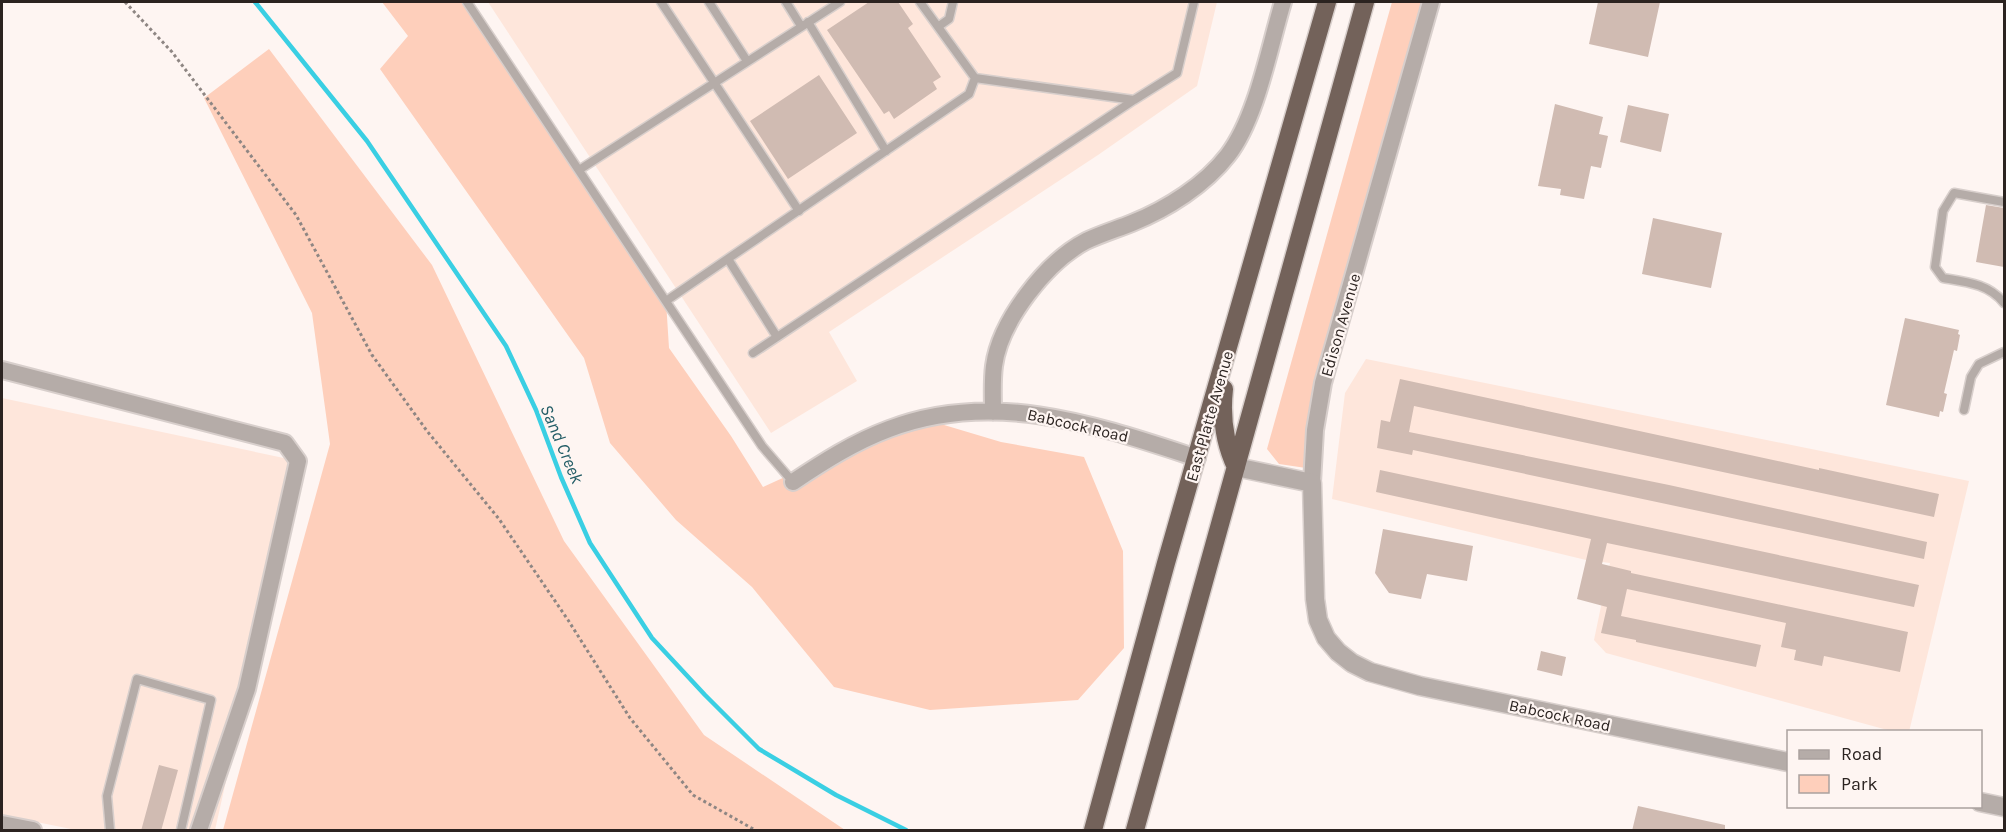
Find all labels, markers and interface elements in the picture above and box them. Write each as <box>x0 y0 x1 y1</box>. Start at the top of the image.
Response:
street label: Edison Avenue <box>1317 271 1364 379</box>
street label: East Platte Avenue <box>1182 349 1237 484</box>
water label: Sand Creek <box>535 401 589 488</box>
street label: Babcock Road <box>1026 405 1130 446</box>
street label: Babcock Road <box>1507 695 1612 736</box>
legend <box>1787 730 1982 808</box>
text: Road <box>1841 743 1882 765</box>
text: Park <box>1841 773 1878 795</box>

